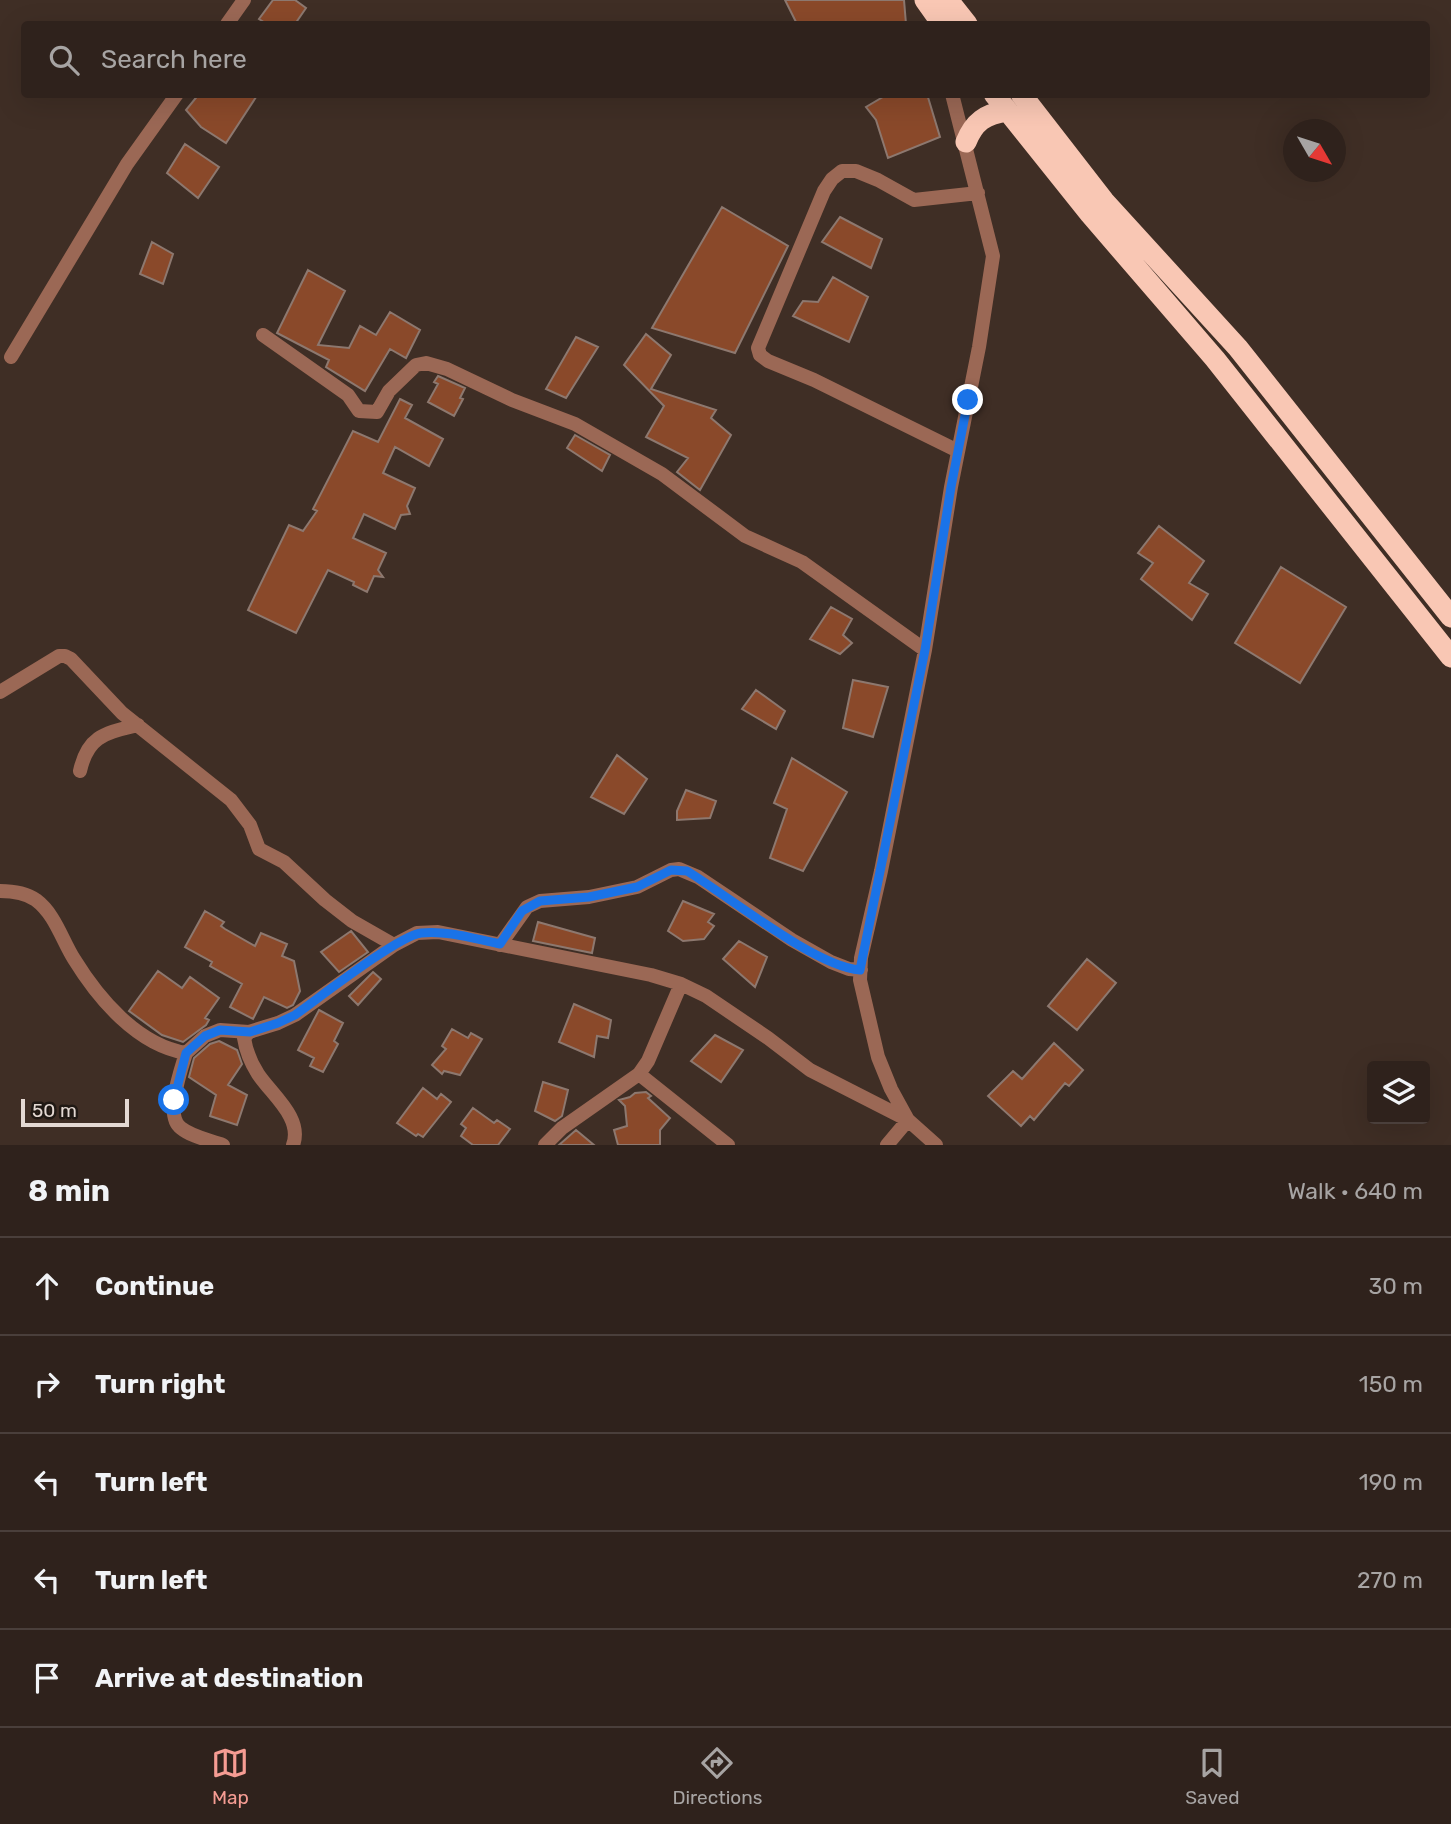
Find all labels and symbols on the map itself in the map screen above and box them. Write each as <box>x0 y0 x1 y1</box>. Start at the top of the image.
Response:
north arrow <box>1283 119 1346 182</box>
route end <box>952 384 983 415</box>
route start <box>158 1084 189 1115</box>
scale bar <box>21 1096 130 1128</box>

